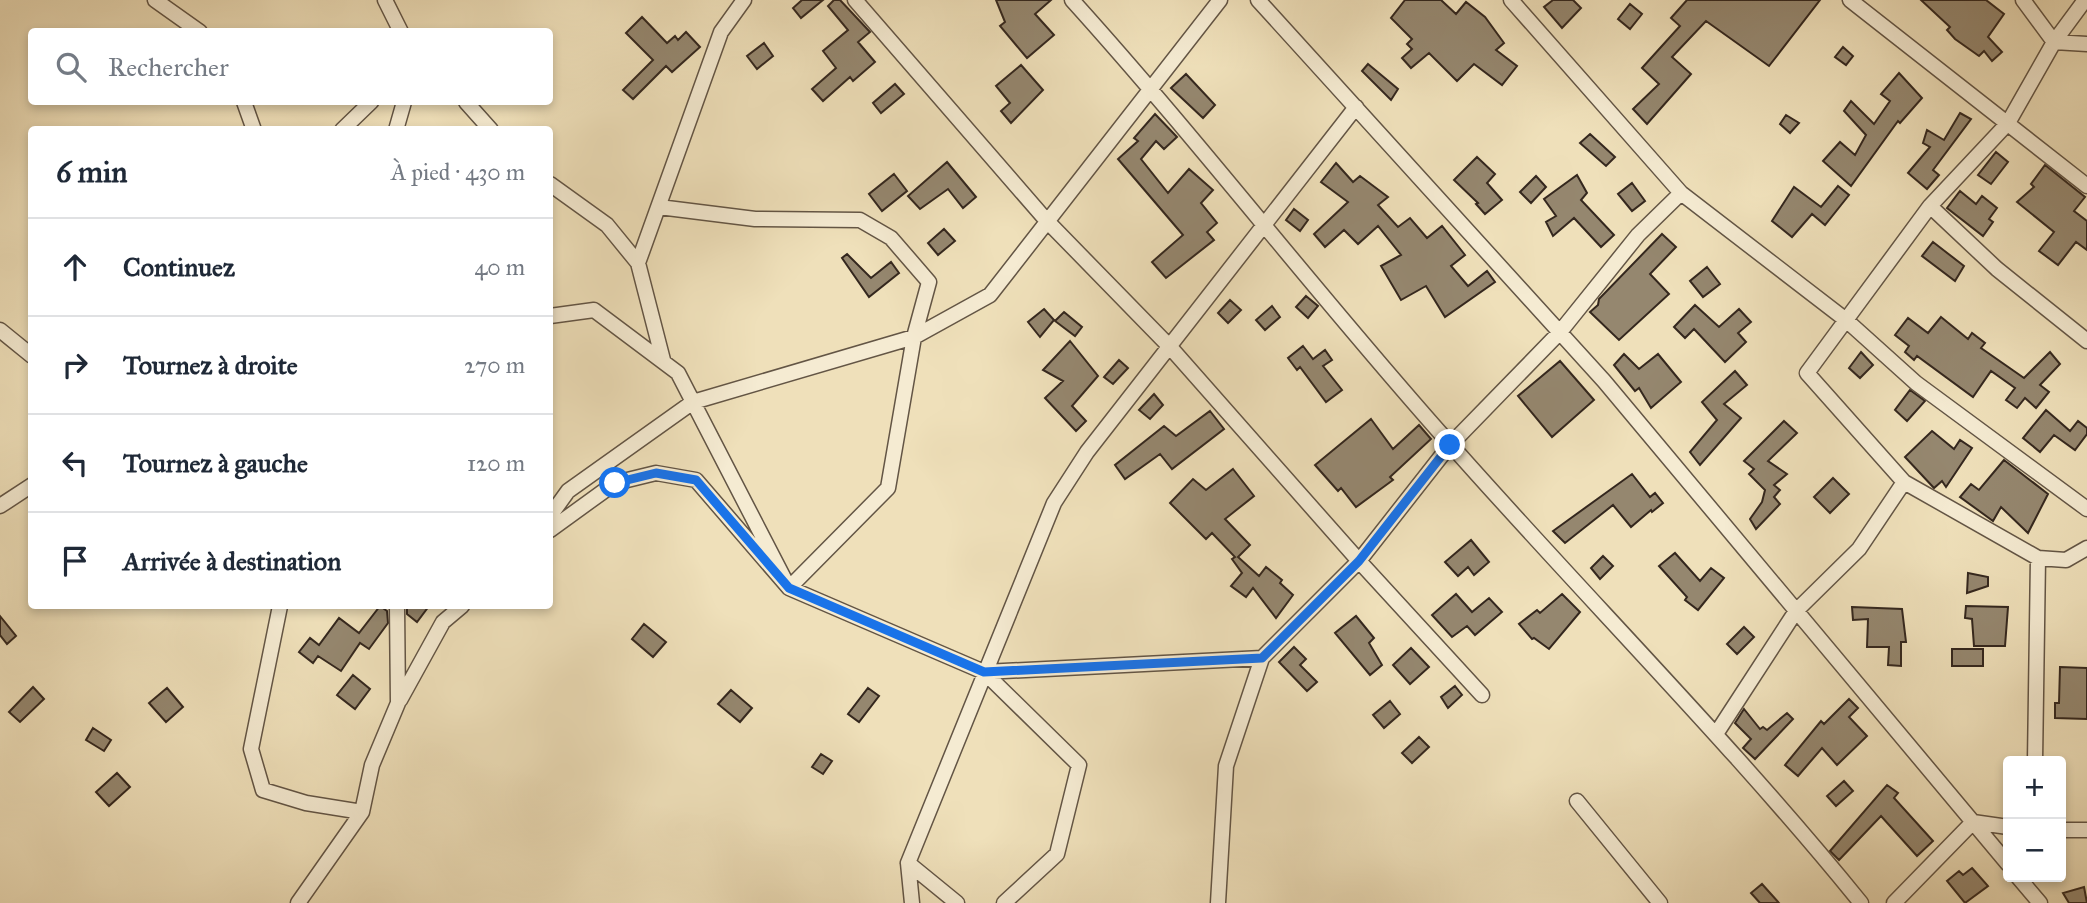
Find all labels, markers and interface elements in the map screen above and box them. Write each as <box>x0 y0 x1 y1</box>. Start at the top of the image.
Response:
search box <box>28 28 553 105</box>
icon: search <box>52 48 90 86</box>
text: Rechercher <box>108 51 229 83</box>
text: 6 min <box>56 154 128 190</box>
text: À pied · 430 m <box>391 158 525 186</box>
icon: ahead <box>56 248 94 286</box>
text: Continuez <box>123 251 235 283</box>
text: 40 m <box>475 253 525 281</box>
icon: right <box>56 346 94 384</box>
text: Tournez à droite <box>123 349 298 381</box>
text: 270 m <box>464 351 525 379</box>
route end <box>1434 429 1465 460</box>
icon: left <box>56 444 94 482</box>
text: Tournez à gauche <box>123 447 308 479</box>
text: 120 m <box>467 449 525 477</box>
route start <box>599 467 630 498</box>
icon: arrive <box>56 542 94 580</box>
text: Arrivée à destination <box>123 545 341 577</box>
map controls <box>2003 756 2066 882</box>
button: + <box>2003 756 2066 819</box>
button: − <box>2003 819 2066 882</box>

